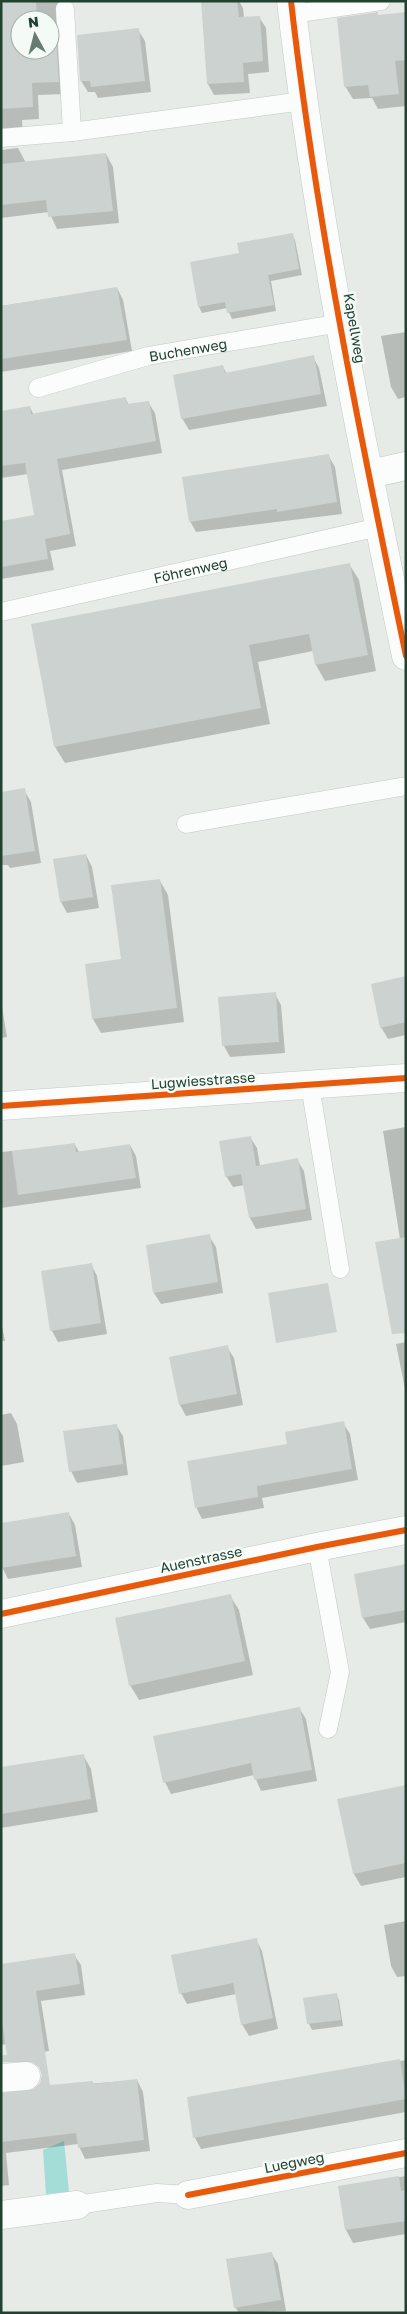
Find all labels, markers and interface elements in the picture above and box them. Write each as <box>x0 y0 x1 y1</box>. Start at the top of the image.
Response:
north arrow <box>10 10 60 60</box>
text: N <box>27 13 40 31</box>
street label: Kapellweg <box>340 292 370 364</box>
street label: Buchenweg <box>148 334 228 364</box>
street label: Föhrenweg <box>152 553 229 586</box>
street label: Lugwiesstrasse <box>150 1068 256 1092</box>
street label: Auenstrasse <box>158 1542 244 1576</box>
street label: Luegweg <box>263 2148 325 2176</box>

